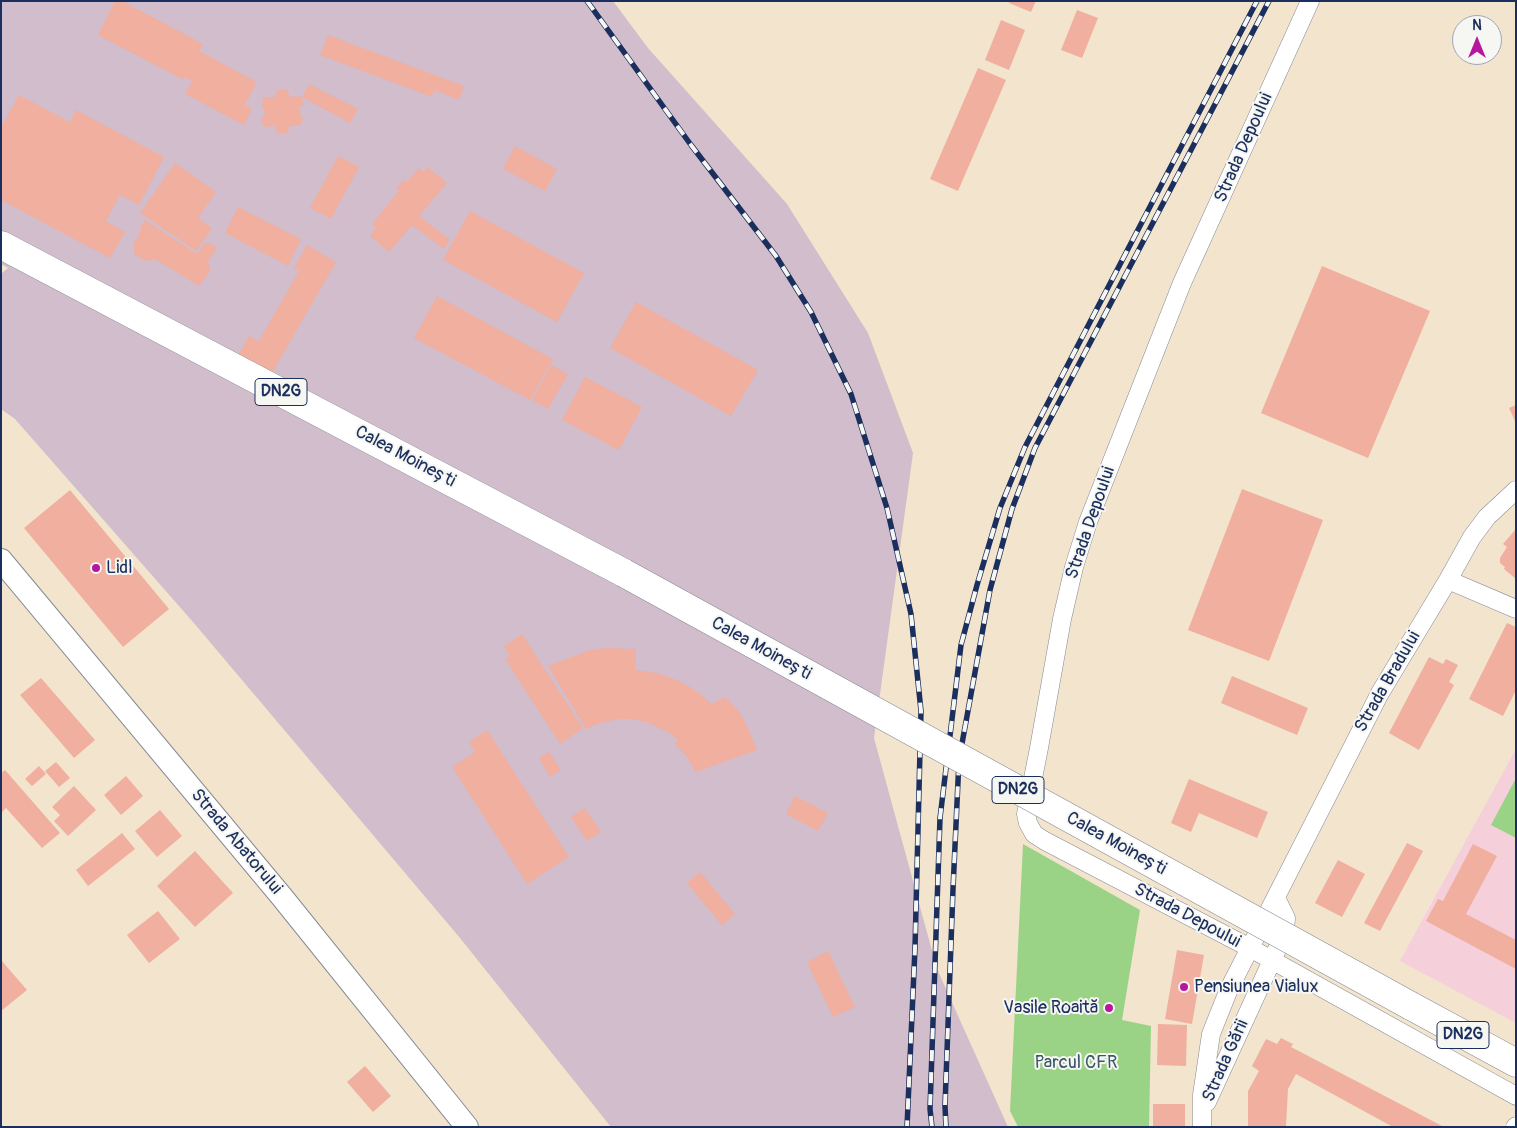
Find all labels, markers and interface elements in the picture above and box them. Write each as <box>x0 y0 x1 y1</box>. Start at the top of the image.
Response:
north arrow <box>1452 15 1502 65</box>
text: N <box>1472 17 1482 34</box>
street label: Strada Depoului <box>1210 90 1278 206</box>
road number: DN2G <box>255 378 307 406</box>
street label: Calea Moinești <box>351 421 459 493</box>
street label: Strada Depoului <box>1062 464 1120 582</box>
place label: Lidl <box>106 557 132 579</box>
marker: Lidl <box>90 562 102 574</box>
street label: Calea Moinești <box>707 613 815 685</box>
street label: Strada Bradului <box>1350 628 1426 736</box>
road number: DN2G <box>992 776 1044 804</box>
street label: Strada Abatorului <box>186 785 286 899</box>
street label: Calea Moinești <box>1062 808 1170 880</box>
street label: Strada Depoului <box>1130 879 1244 953</box>
place label: Pensiunea Vialux <box>1194 976 1319 998</box>
marker: Pensiunea Vialux <box>1178 981 1190 993</box>
place label: Vasile Roaită <box>1003 997 1099 1019</box>
marker: Vasile Roaită <box>1103 1002 1115 1014</box>
street label: Strada Gării <box>1198 1017 1254 1105</box>
road number: DN2G <box>1437 1022 1489 1048</box>
park label: Parcul CFR <box>1035 1052 1117 1074</box>

